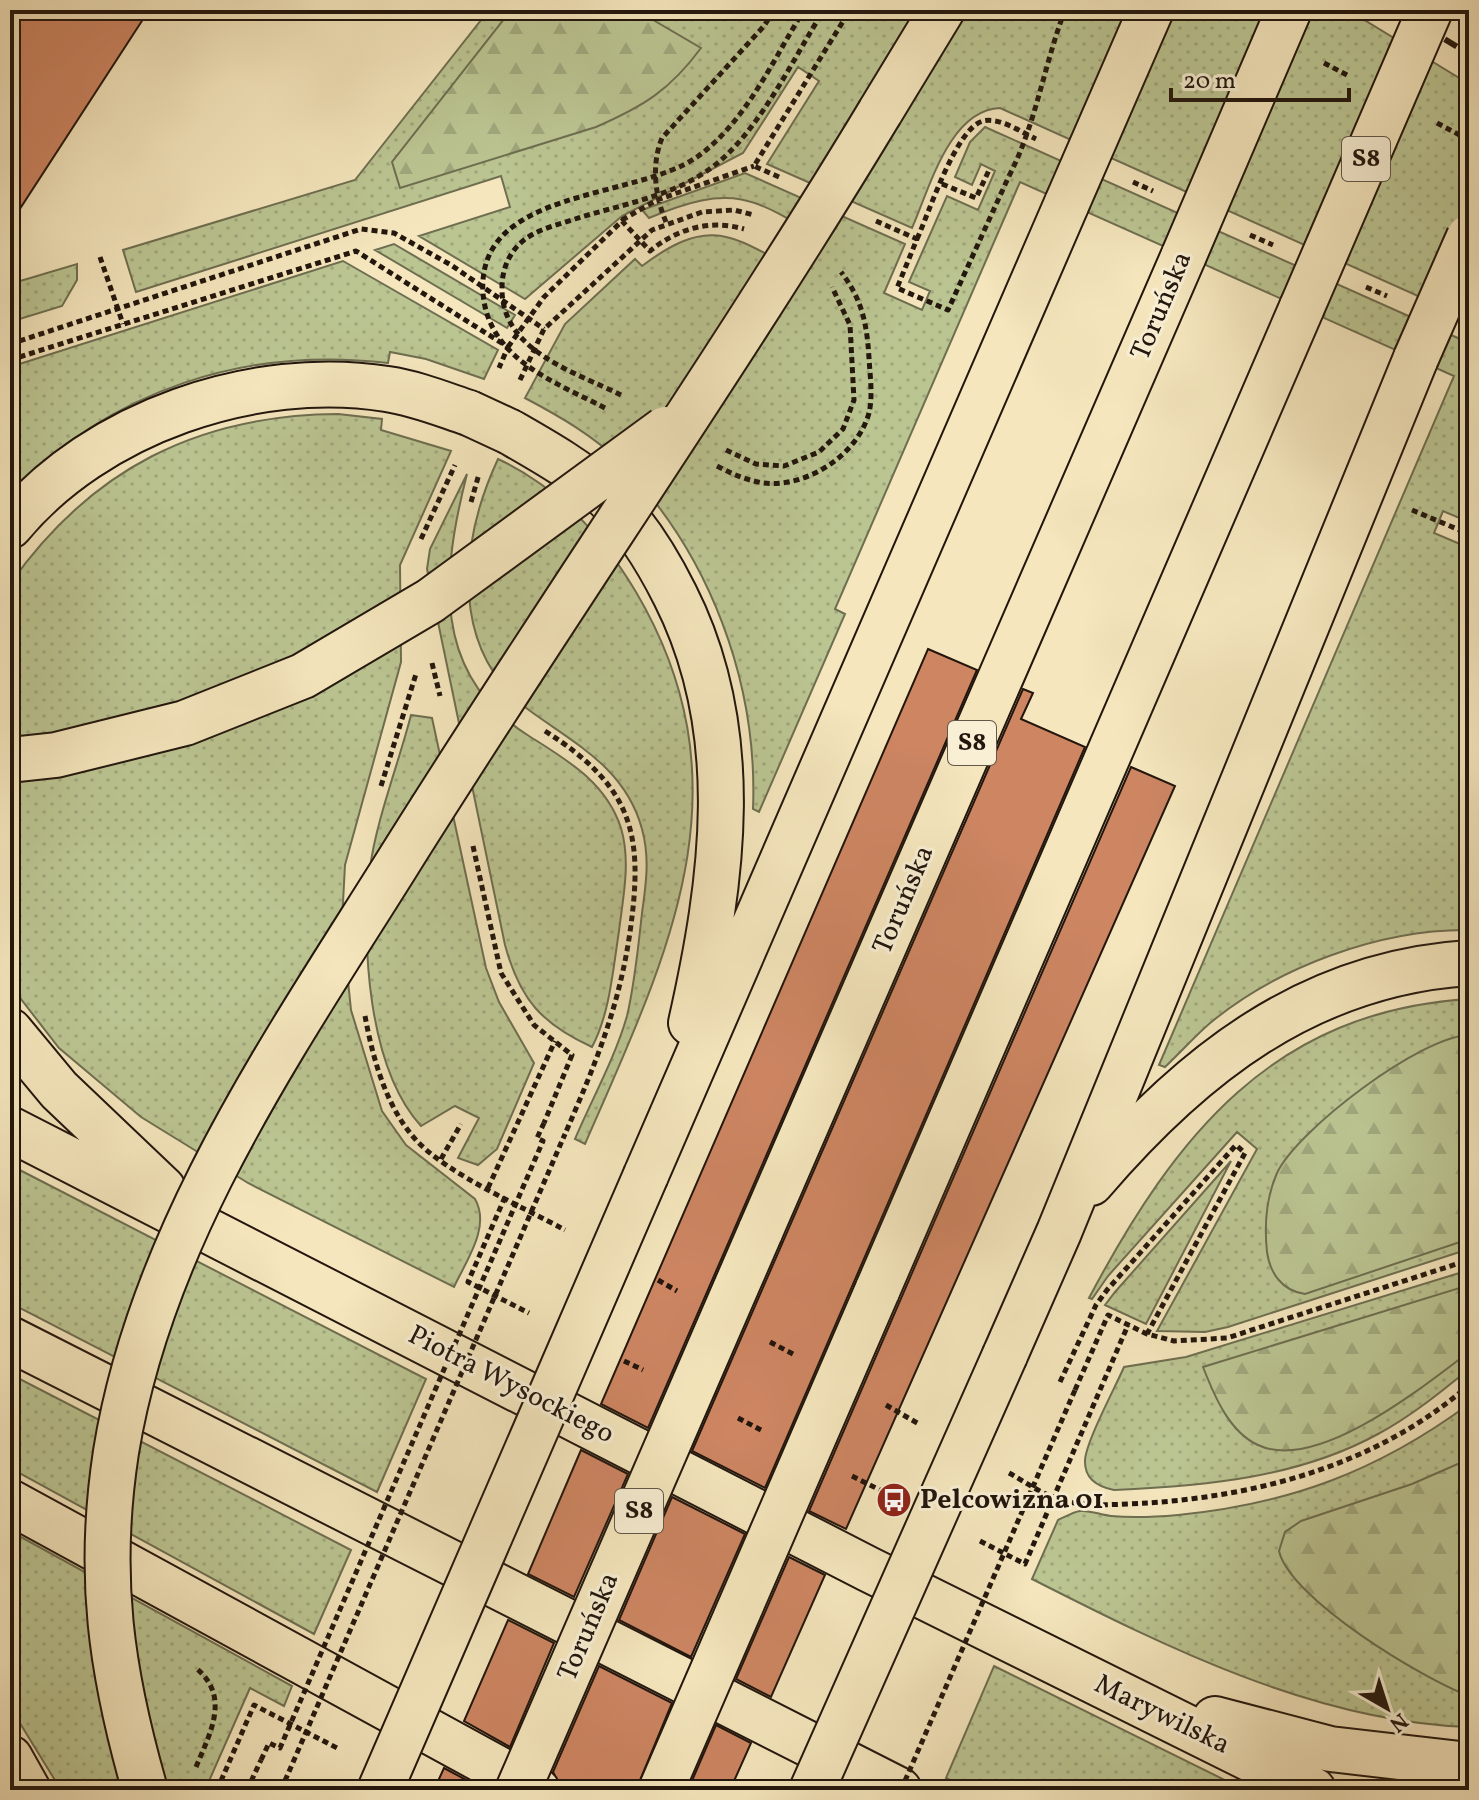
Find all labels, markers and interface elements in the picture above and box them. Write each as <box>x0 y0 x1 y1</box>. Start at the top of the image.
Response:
scale bar <box>1171 52 1349 102</box>
text: 20 m <box>1183 65 1236 99</box>
road number: S8 <box>1342 137 1390 181</box>
street label: Toruńska <box>1122 246 1202 366</box>
road number: S8 <box>948 721 996 765</box>
street label: Toruńska <box>864 840 944 960</box>
street label: Piotra Wysockiego <box>401 1316 621 1454</box>
bus stop icon: Pelcowizna 01 <box>875 1481 913 1519</box>
place label: Pelcowizna 01 <box>920 1481 1104 1520</box>
road number: S8 <box>615 1489 663 1533</box>
street label: Toruńska <box>549 1567 629 1687</box>
street label: Marywilska <box>1088 1665 1236 1765</box>
north arrow <box>1347 1668 1427 1748</box>
text: N <box>1382 1705 1414 1739</box>

